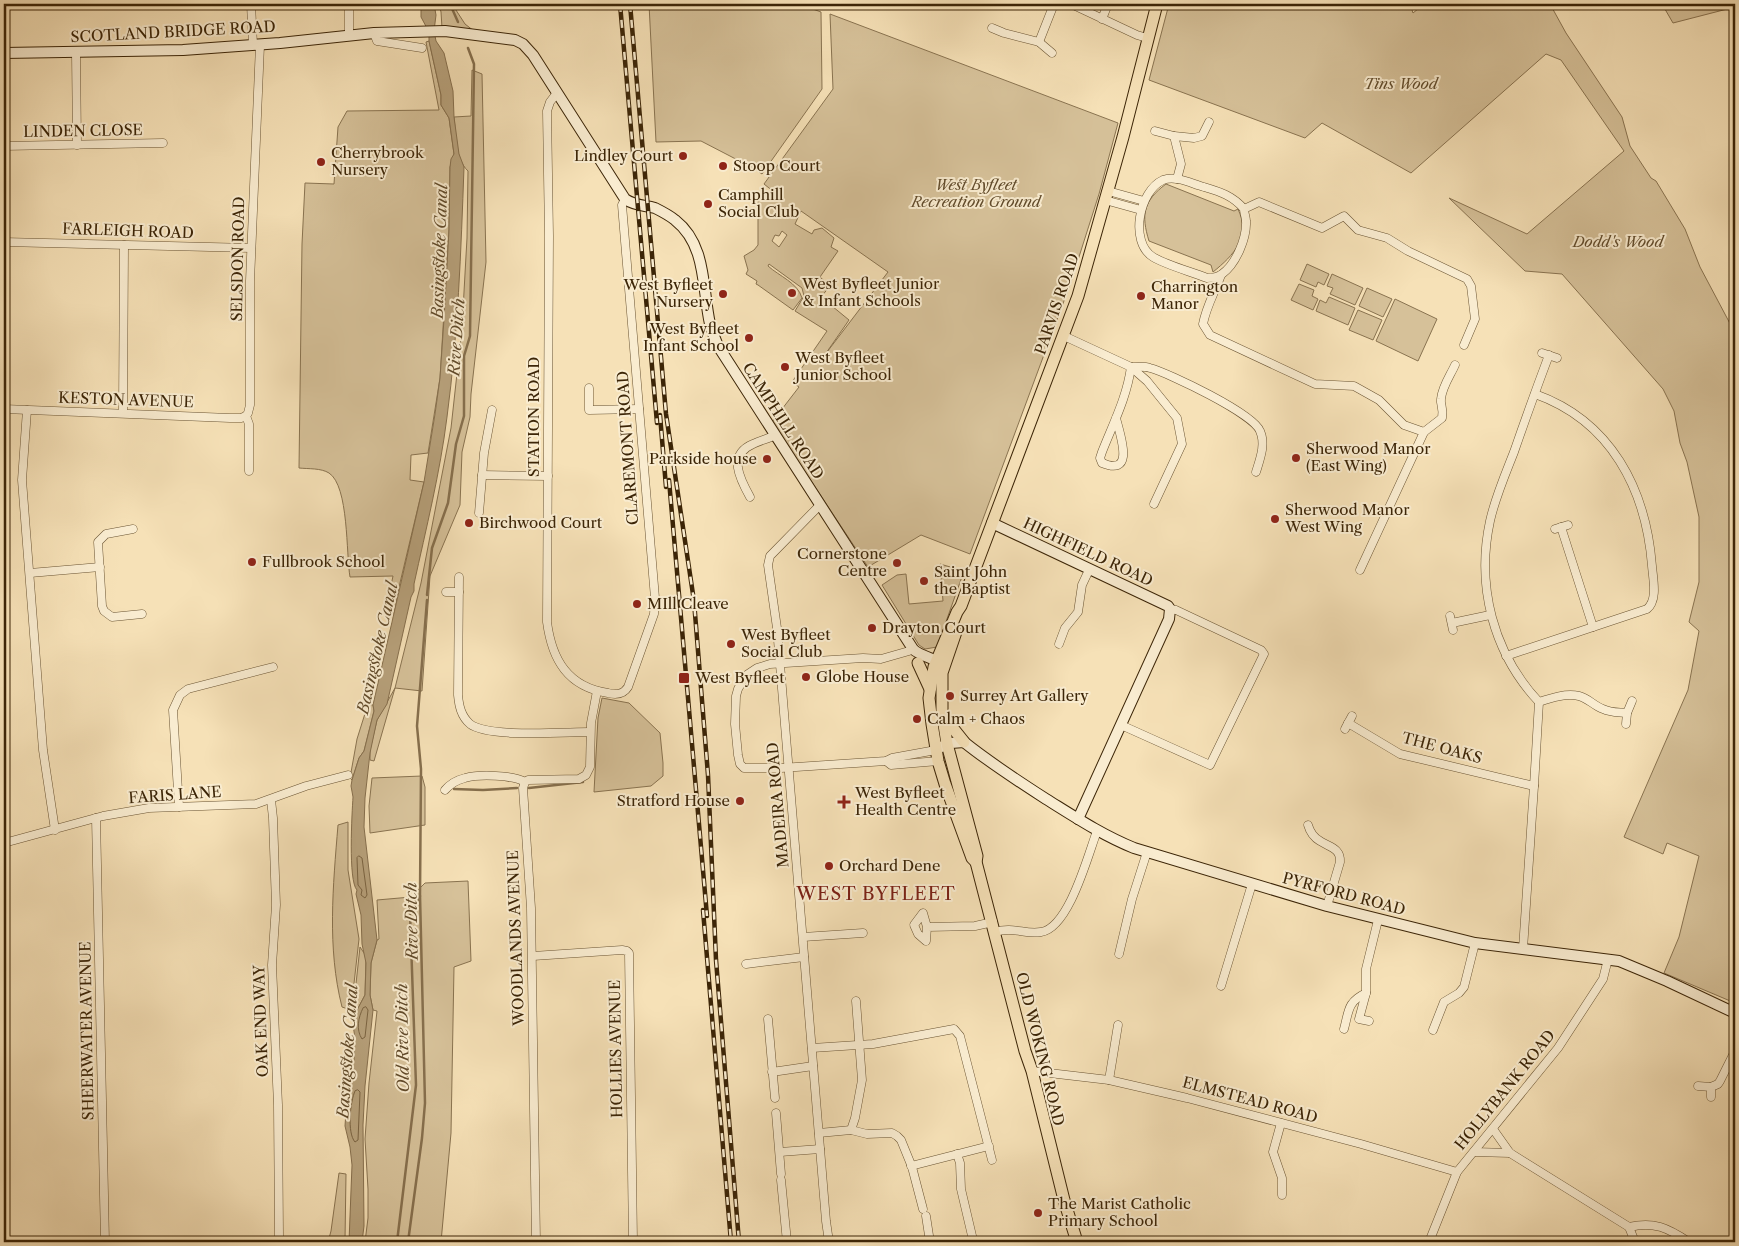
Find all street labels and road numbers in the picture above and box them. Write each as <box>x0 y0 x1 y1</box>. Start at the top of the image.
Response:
street label: SCOTLAND BRIDGE ROAD <box>70 17 276 46</box>
street label: LINDEN CLOSE <box>23 120 143 141</box>
street label: SELSDON ROAD <box>227 196 248 322</box>
street label: FARLEIGH ROAD <box>62 219 194 242</box>
street label: PARVIS ROAD <box>1030 251 1083 357</box>
street label: STATION ROAD <box>524 357 543 477</box>
street label: CAMPHILL ROAD <box>739 359 828 483</box>
street label: CLAREMONT ROAD <box>613 370 642 526</box>
street label: KESTON AVENUE <box>58 388 194 411</box>
street label: HIGHFIELD ROAD <box>1020 513 1156 590</box>
street label: THE OAKS <box>1400 728 1484 767</box>
street label: MADEIRA ROAD <box>763 742 792 869</box>
street label: FARIS LANE <box>128 782 222 807</box>
street label: WOODLANDS AVENUE <box>503 850 528 1027</box>
street label: PYRFORD ROAD <box>1281 868 1408 919</box>
street label: SHEERWATER AVENUE <box>75 941 98 1121</box>
street label: OAK END WAY <box>249 964 272 1078</box>
street label: OLD WOKING ROAD <box>1012 970 1069 1128</box>
street label: HOLLIES AVENUE <box>605 980 626 1118</box>
street label: HOLLYBANK ROAD <box>1450 1026 1559 1154</box>
street label: ELMSTEAD ROAD <box>1180 1072 1320 1127</box>

